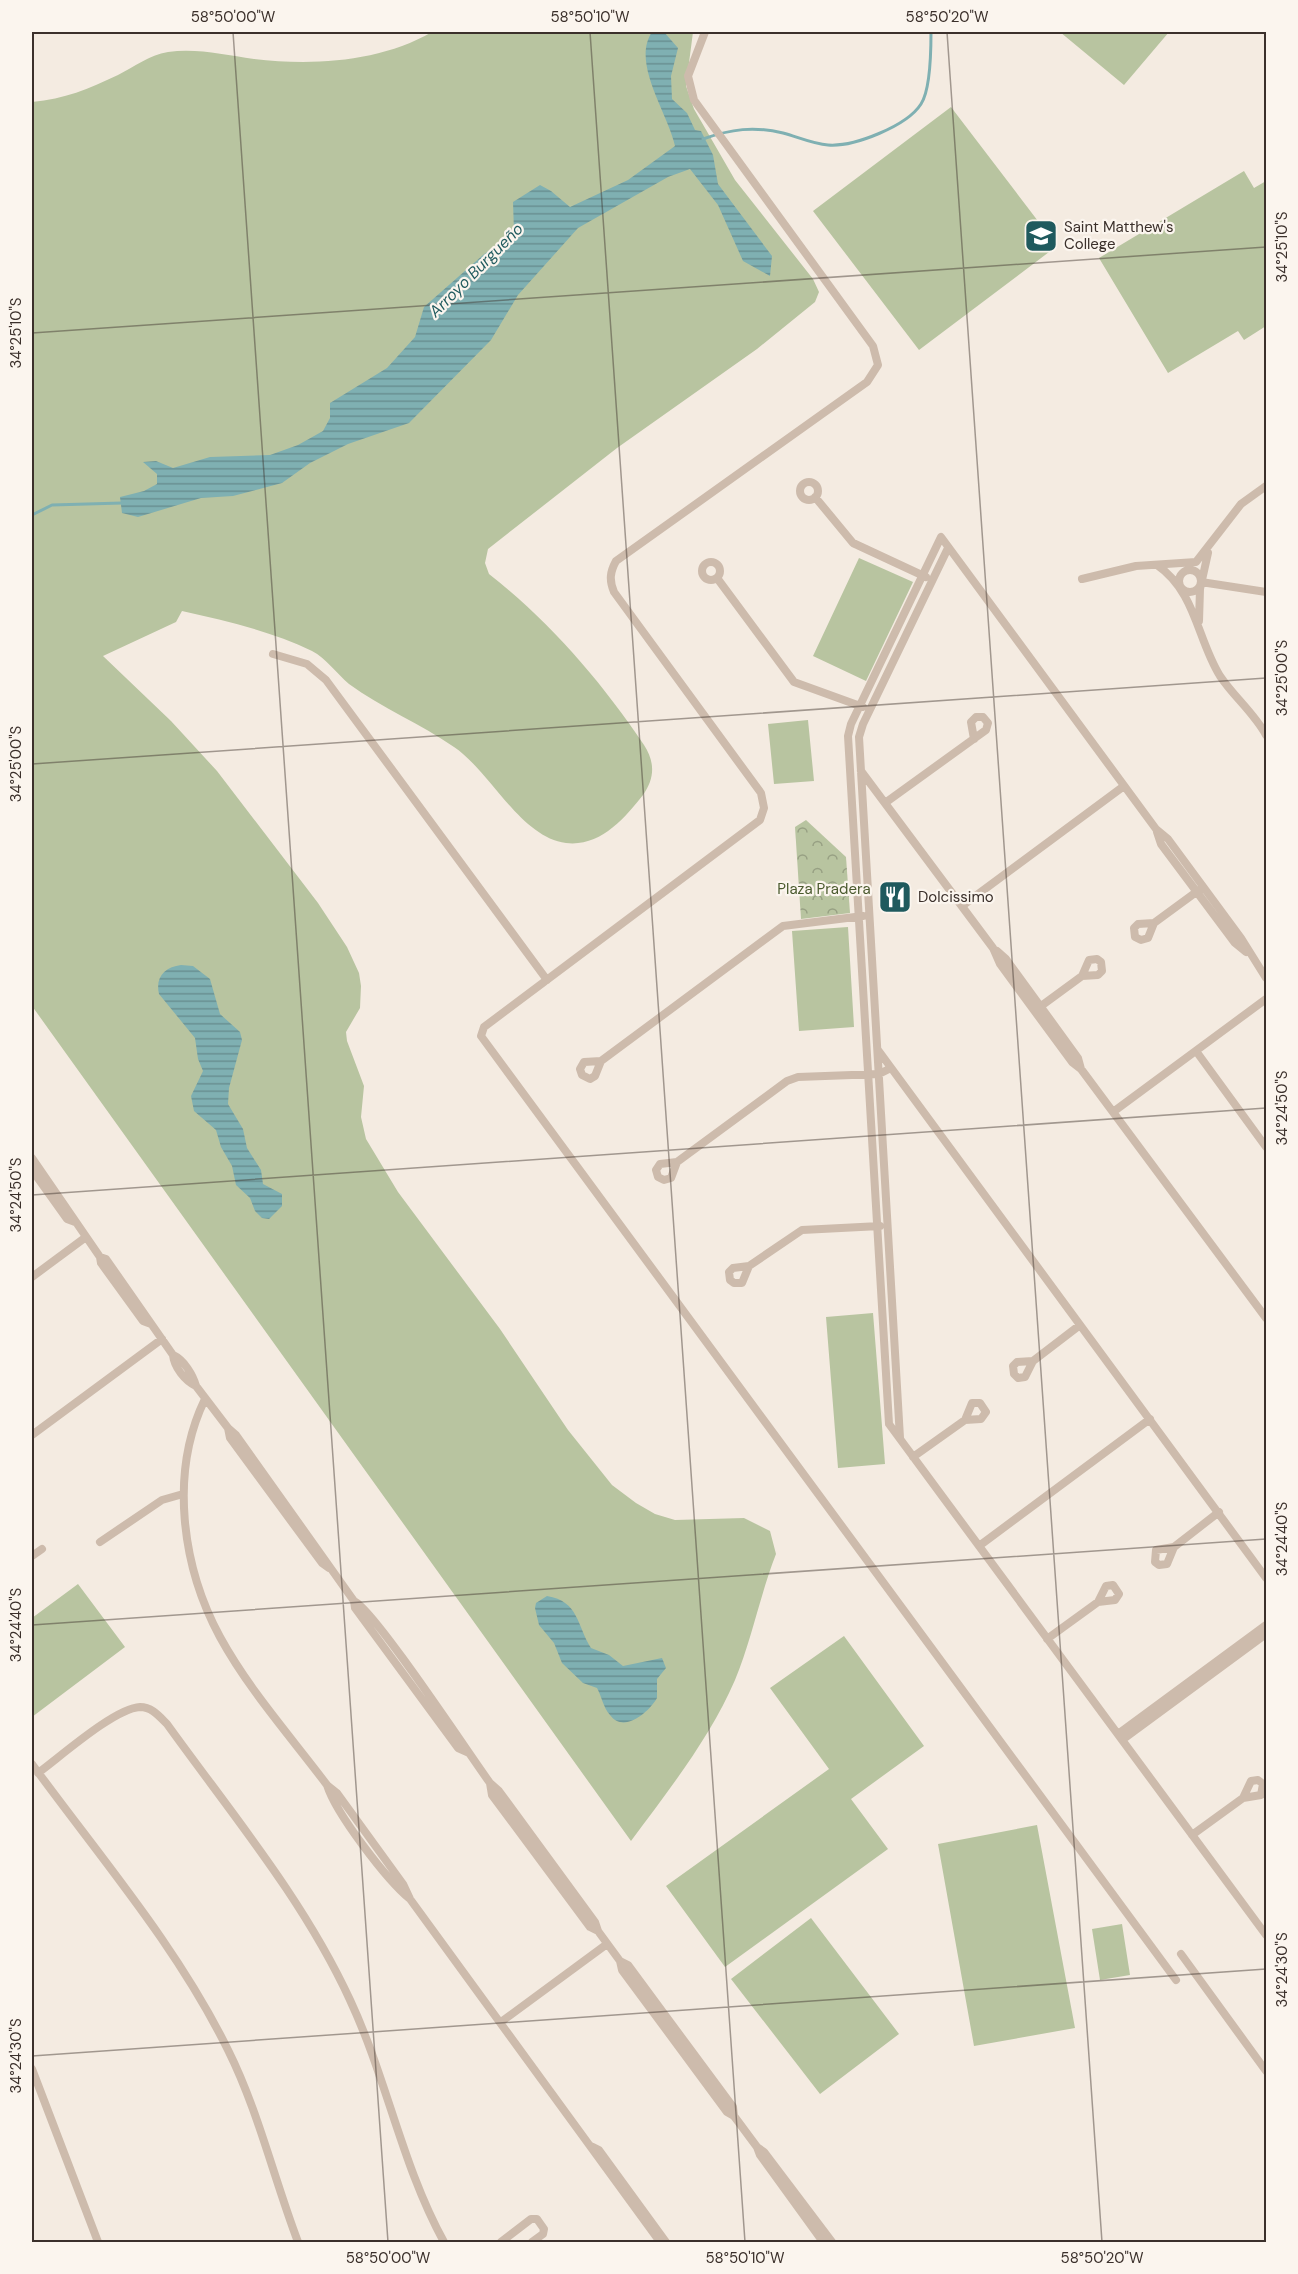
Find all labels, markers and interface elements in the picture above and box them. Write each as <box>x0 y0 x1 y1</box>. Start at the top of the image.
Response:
text: 58°50'00"W <box>191 7 276 27</box>
text: 58°50'10"W <box>550 7 630 27</box>
text: 58°50'20"W <box>906 7 989 27</box>
text: 34°25'10"S <box>1272 211 1292 283</box>
place label: Saint Matthew's College <box>1064 217 1173 254</box>
school or university icon: Saint Matthew's College <box>1023 218 1059 254</box>
water label: Arroyo Burgueño <box>424 219 527 322</box>
text: 34°25'10"S <box>6 297 26 369</box>
text: 34°25'00"S <box>1272 639 1292 716</box>
text: 34°25'00"S <box>6 725 26 802</box>
park label: Plaza Pradera <box>777 879 871 899</box>
restaurant icon: Dolcissimo <box>877 879 913 915</box>
place label: Dolcissimo <box>918 887 994 907</box>
text: 34°24'50"S <box>1272 1070 1292 1146</box>
text: 34°24'50"S <box>6 1157 26 1233</box>
text: 34°24'40"S <box>1272 1501 1292 1576</box>
text: 34°24'40"S <box>6 1587 26 1662</box>
text: 34°24'30"S <box>1272 1932 1292 2008</box>
text: 34°24'30"S <box>6 2018 26 2094</box>
text: 58°50'00"W <box>346 2248 431 2268</box>
text: 58°50'10"W <box>705 2248 785 2268</box>
text: 58°50'20"W <box>1061 2248 1144 2268</box>

